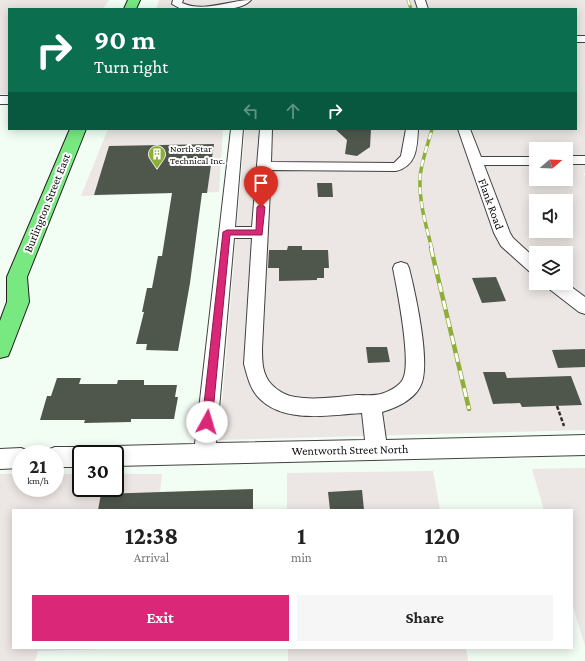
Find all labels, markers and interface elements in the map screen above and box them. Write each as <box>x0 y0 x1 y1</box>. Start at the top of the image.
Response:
icon: right <box>28 24 80 76</box>
text: 90 m <box>94 24 155 55</box>
text: Turn right <box>94 57 168 77</box>
icon: left <box>240 100 262 122</box>
icon: ahead <box>282 100 304 122</box>
icon: right <box>324 100 346 122</box>
north arrow <box>529 142 573 186</box>
map controls <box>529 142 573 290</box>
place label: North Star Technical Inc. <box>170 143 225 166</box>
building icon: North Star Technical Inc. <box>147 144 167 169</box>
street label: Burlington Street East <box>21 151 74 254</box>
pin <box>244 166 278 207</box>
icon: arrive <box>250 172 272 194</box>
street label: Flank Road <box>475 177 507 232</box>
button: sound <box>529 194 573 238</box>
button: layers <box>529 246 573 290</box>
position arrow <box>186 401 228 443</box>
street label: Wentworth Street North <box>292 442 409 458</box>
speed limit sign: 30 <box>72 445 124 497</box>
text: 21 <box>29 455 47 477</box>
text: km/h <box>27 475 49 486</box>
text: 12:38 <box>125 522 178 549</box>
text: 1 <box>297 522 306 549</box>
text: 120 <box>424 522 460 549</box>
text: Arrival <box>134 550 169 565</box>
text: min <box>291 550 312 565</box>
text: m <box>437 550 448 565</box>
button: Exit <box>32 595 289 641</box>
button: Share <box>297 595 553 641</box>

